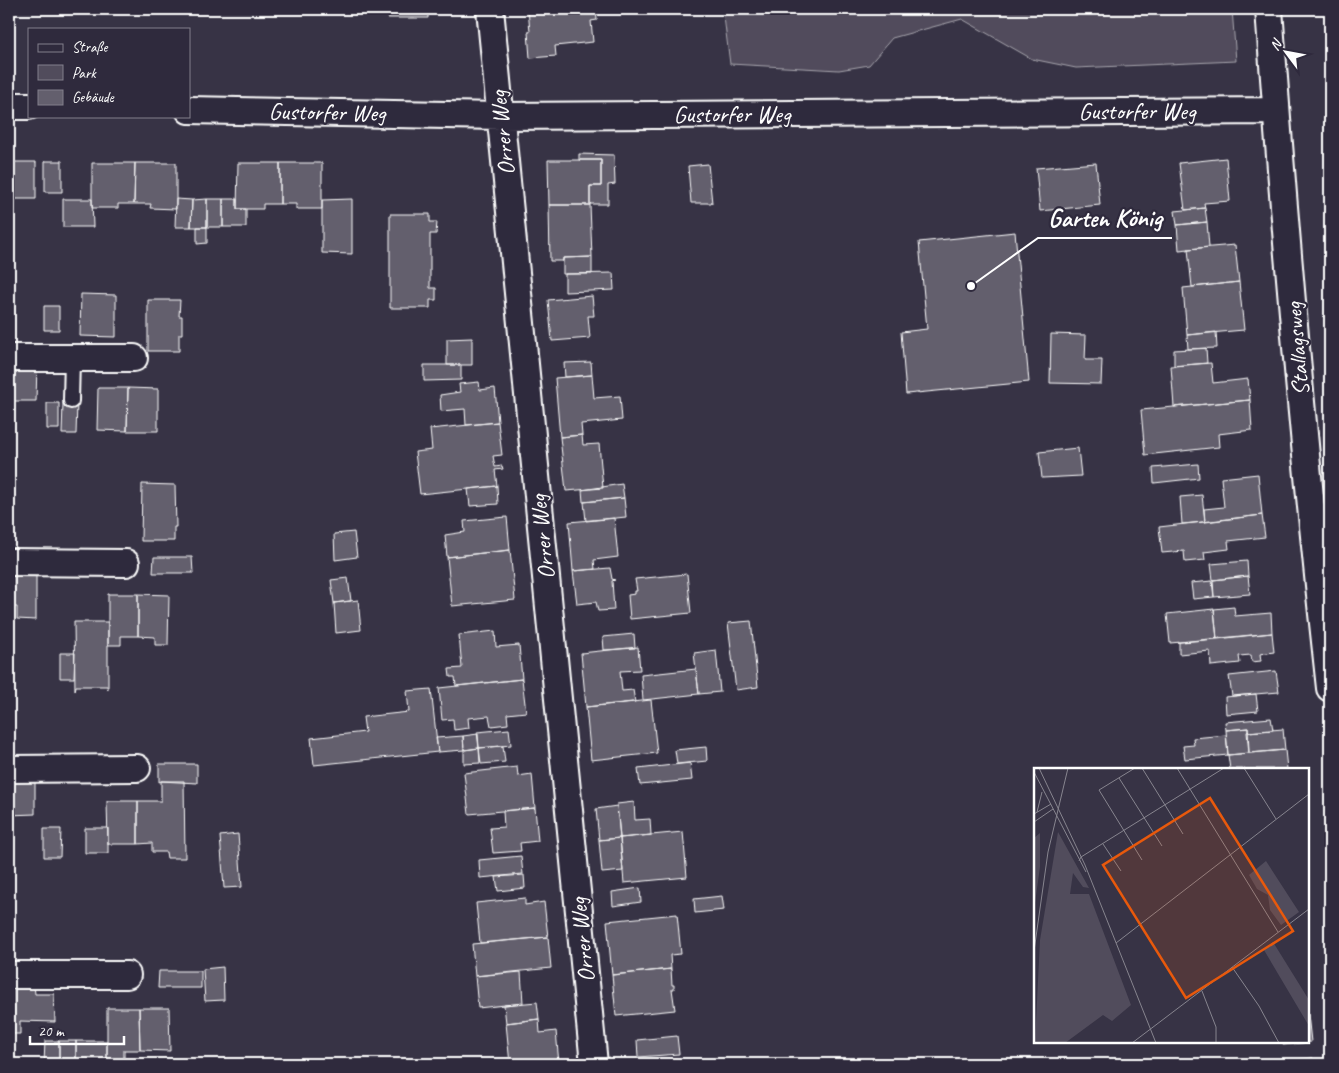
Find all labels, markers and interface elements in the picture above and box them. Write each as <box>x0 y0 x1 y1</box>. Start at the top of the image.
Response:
legend <box>28 28 190 118</box>
north arrow <box>1262 28 1312 78</box>
text: N <box>1266 35 1286 54</box>
text: Straße <box>72 38 108 57</box>
text: Park <box>72 64 97 83</box>
text: Gebäude <box>72 88 115 107</box>
street label: Orrer Weg <box>482 88 521 177</box>
street label: Gustorfer Weg <box>268 96 387 128</box>
street label: Gustorfer Weg <box>1079 96 1197 126</box>
street label: Gustorfer Weg <box>674 99 792 129</box>
callout: Garten König <box>1038 198 1172 238</box>
text: Garten König <box>1048 202 1165 234</box>
street label: Stallagsweg <box>1278 300 1316 397</box>
street label: Orrer Weg <box>522 492 561 581</box>
inset map <box>1034 768 1309 1043</box>
street label: Orrer Weg <box>562 895 601 984</box>
scale bar <box>30 1013 124 1045</box>
text: 20 m <box>38 1022 65 1041</box>

